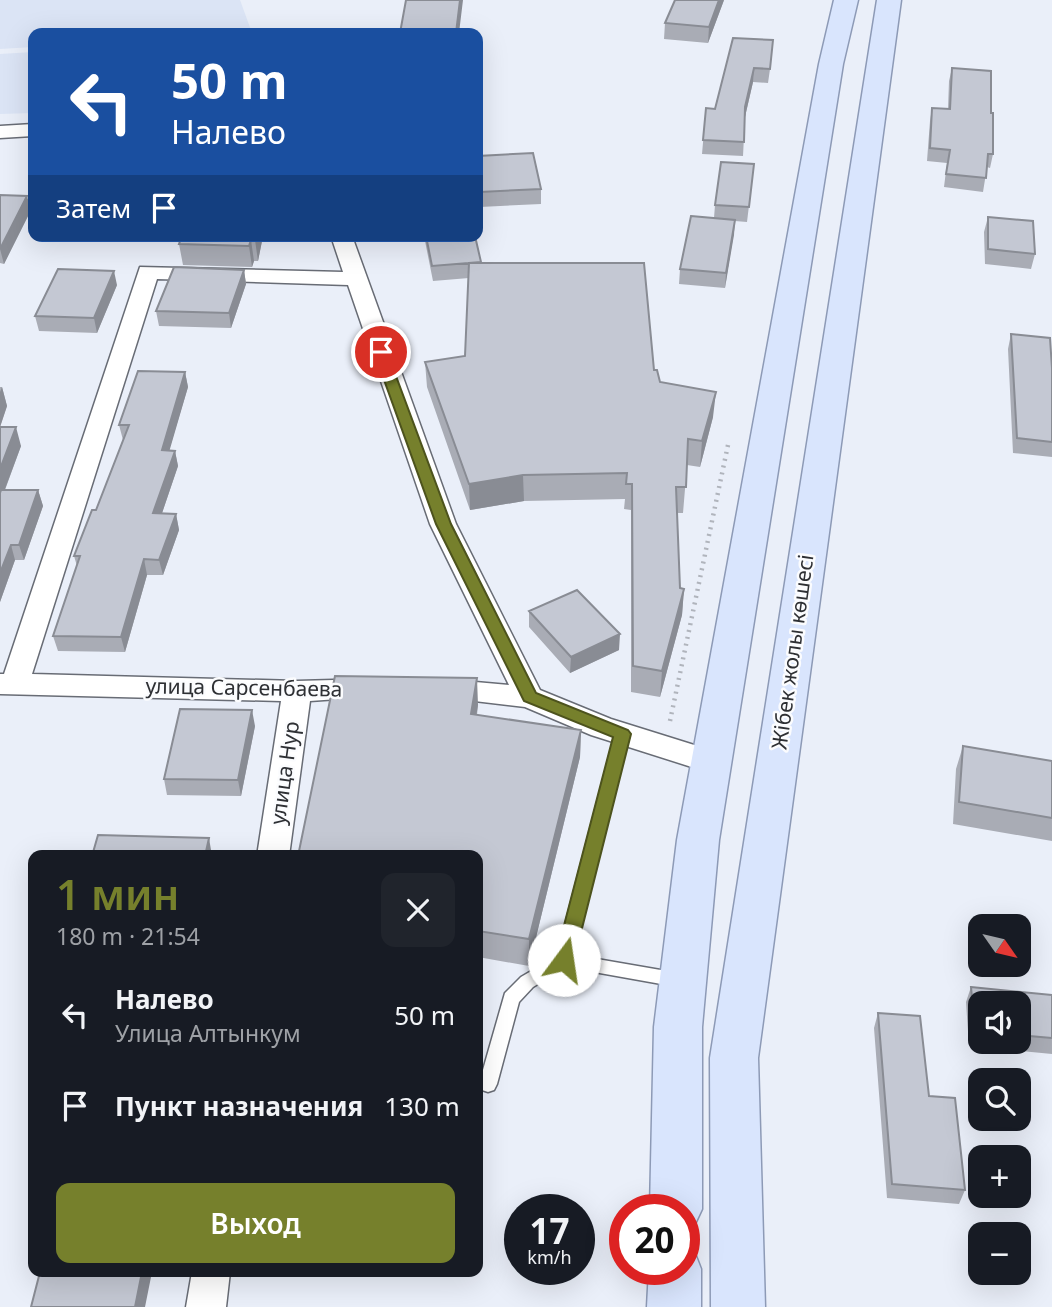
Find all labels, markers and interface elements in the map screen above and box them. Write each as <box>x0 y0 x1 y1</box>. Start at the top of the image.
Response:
text: 50 m <box>171 47 288 113</box>
icon: left <box>56 56 147 147</box>
text: Налево <box>171 110 286 153</box>
icon: arrive <box>145 189 183 227</box>
text: Затем <box>56 190 131 226</box>
pin <box>351 322 411 382</box>
icon: arrive <box>362 333 400 371</box>
street label: Жібек жолы көшесі <box>764 553 820 751</box>
street label: улица Сарсенбаева <box>145 671 343 703</box>
street label: улица Нур <box>263 719 305 826</box>
text: 1 мин <box>56 865 179 922</box>
button: close <box>381 873 455 947</box>
north arrow <box>968 914 1031 976</box>
map controls <box>968 914 1031 1285</box>
text: 180 m · 21:54 <box>56 920 200 952</box>
position arrow <box>527 923 601 997</box>
text: Налево <box>115 981 214 1017</box>
button: sound <box>968 991 1031 1054</box>
icon: left <box>56 996 94 1034</box>
text: 50 m <box>394 997 455 1033</box>
text: Улица Алтынкум <box>115 1017 301 1049</box>
button: search <box>968 1068 1031 1131</box>
icon: arrive <box>56 1087 94 1125</box>
text: Пункт назначения <box>115 1088 363 1124</box>
text: 130 m <box>384 1088 460 1124</box>
button: + <box>968 1145 1031 1208</box>
button: Выход <box>56 1183 455 1263</box>
speed limit sign: 20 <box>609 1194 700 1285</box>
text: 17 <box>529 1207 570 1254</box>
button: − <box>968 1222 1031 1285</box>
text: km/h <box>527 1245 572 1269</box>

